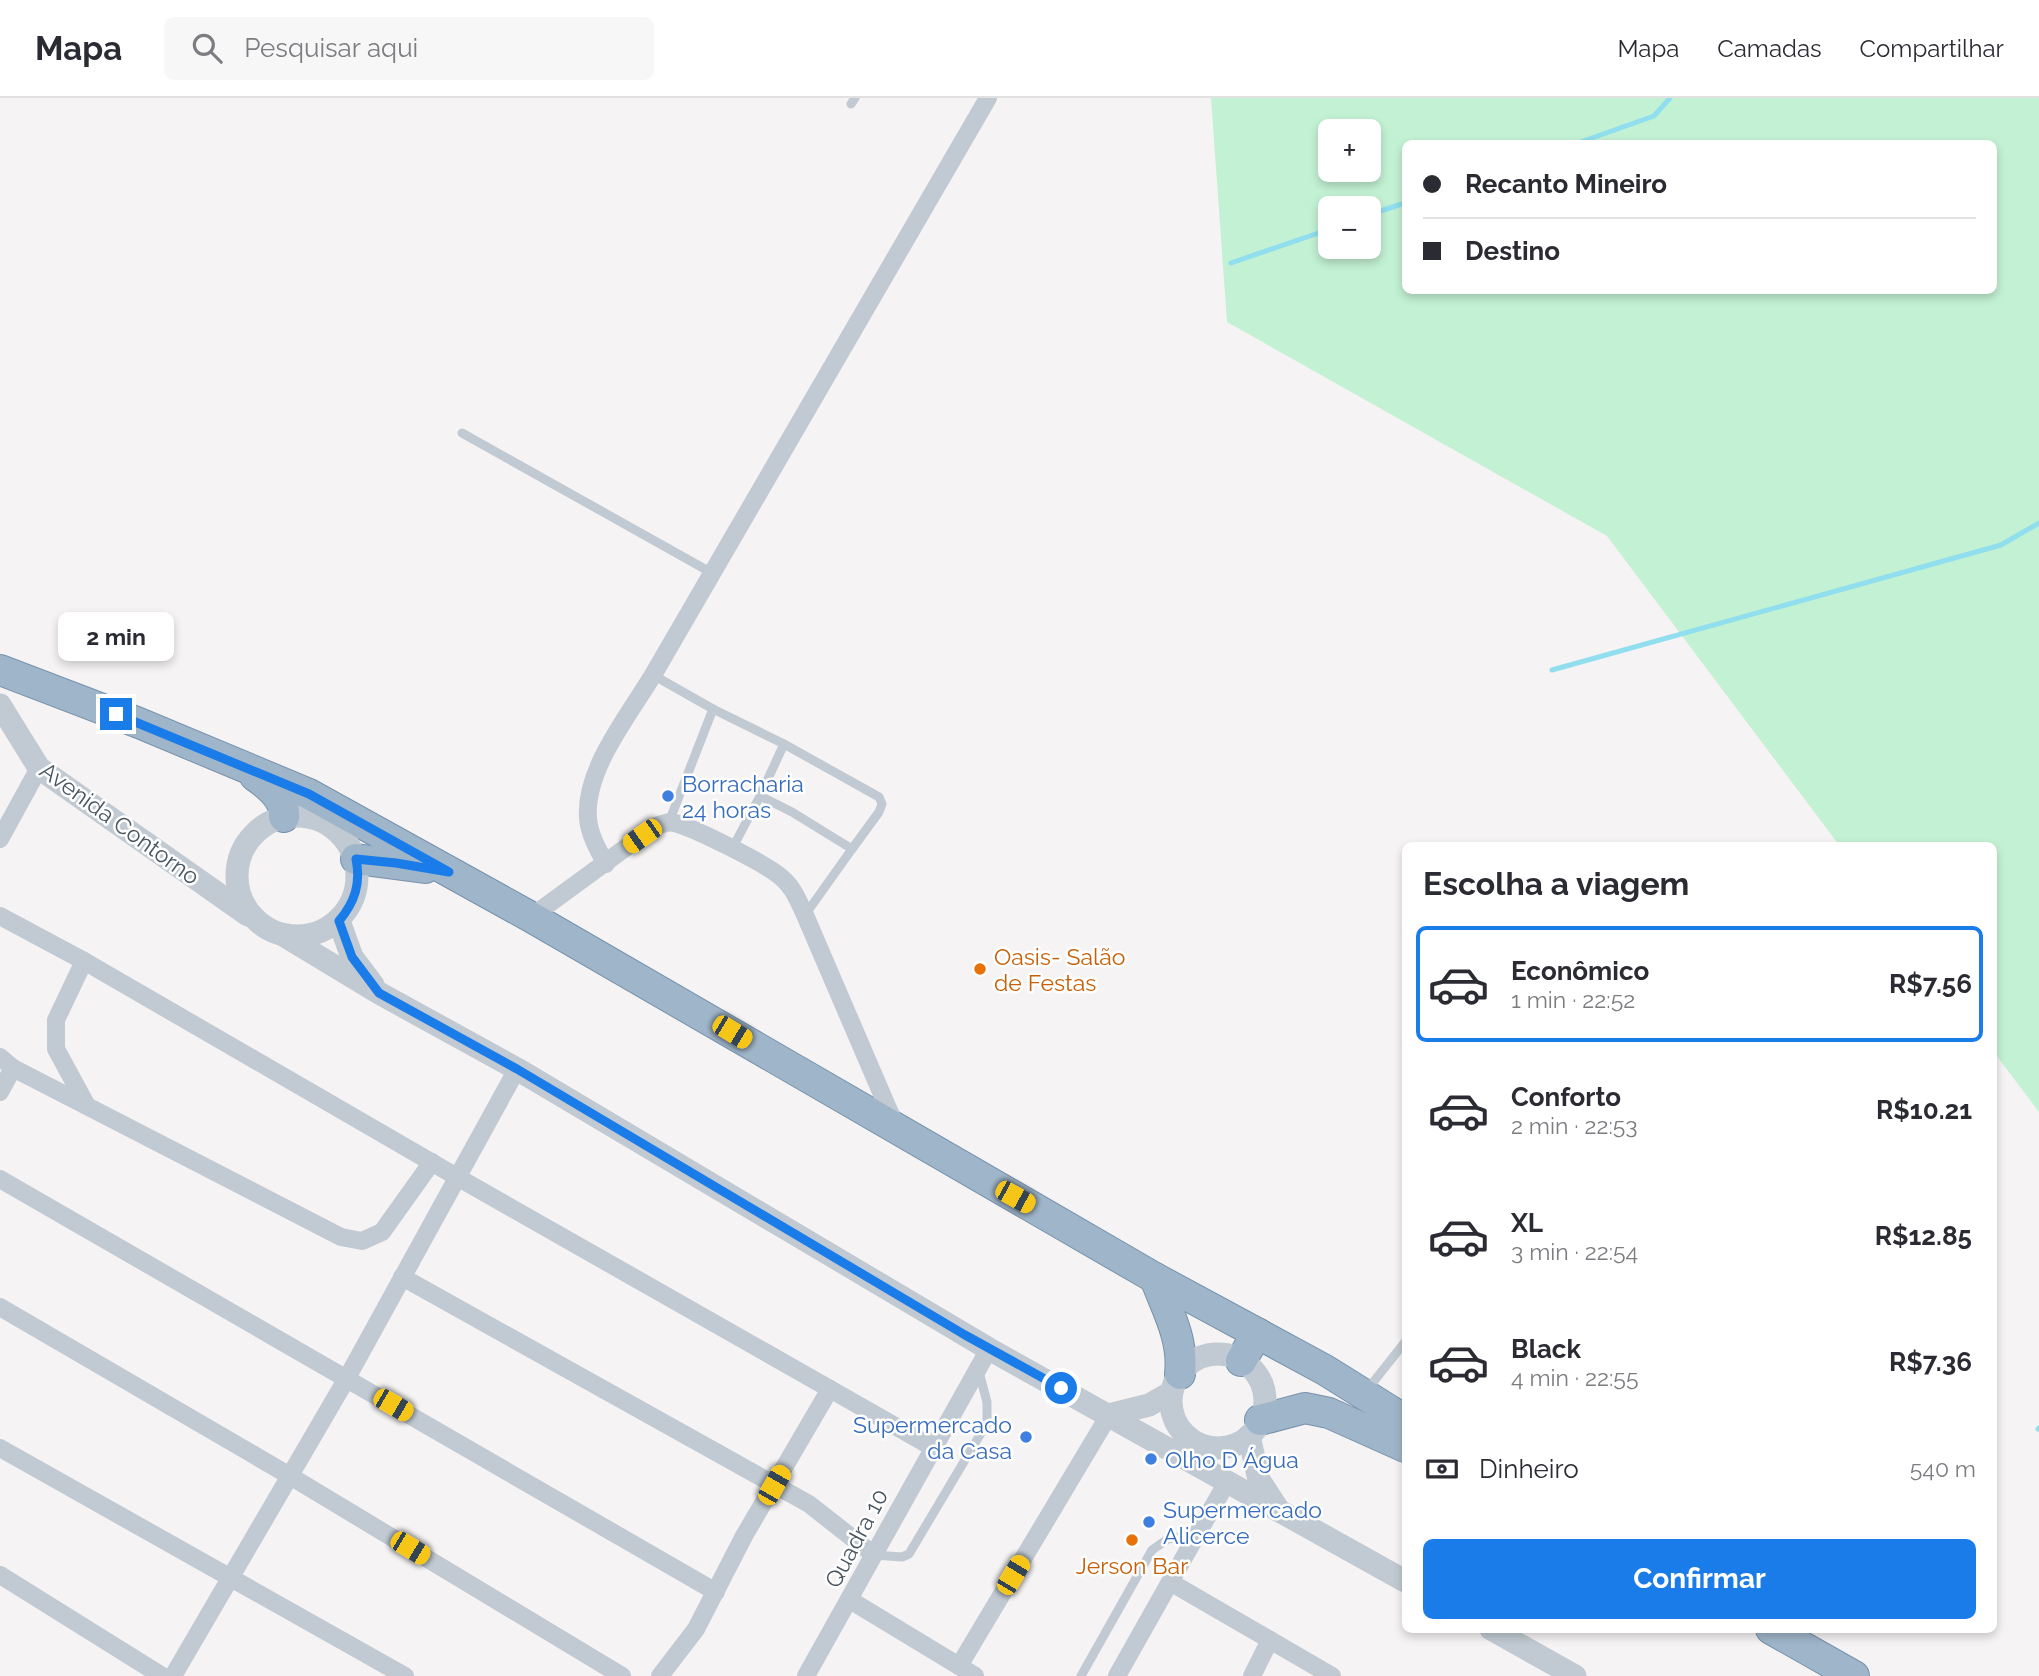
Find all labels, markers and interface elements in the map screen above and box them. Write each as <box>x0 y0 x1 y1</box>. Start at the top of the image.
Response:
search box <box>164 17 654 80</box>
text: Mapa <box>35 29 122 68</box>
icon: search <box>188 29 226 67</box>
text: Pesquisar aqui <box>244 33 418 63</box>
text: Mapa <box>1617 34 1679 63</box>
text: Camadas <box>1717 34 1822 63</box>
text: Compartilhar <box>1860 34 2004 63</box>
map controls <box>1318 119 1381 259</box>
button: + <box>1318 119 1381 182</box>
text: Recanto Mineiro <box>1465 169 1667 199</box>
button: − <box>1318 196 1381 259</box>
text: Destino <box>1465 236 1560 266</box>
callout: 2 min <box>58 612 174 662</box>
text: 2 min <box>86 623 146 650</box>
route end <box>100 698 132 730</box>
street label: Avenida Contorno <box>35 756 205 890</box>
place label: Borracharia 24 horas <box>682 770 804 823</box>
marker: Borracharia 24 horas <box>660 788 676 804</box>
car <box>619 815 666 857</box>
text: Escolha a viagem <box>1423 865 1689 902</box>
place label: Oasis- Salão de Festas <box>994 943 1126 996</box>
icon: car <box>1427 953 1490 1016</box>
text: Econômico <box>1511 956 1649 986</box>
marker: Oasis- Salão de Festas <box>972 961 988 977</box>
text: R$7.56 <box>1889 969 1972 999</box>
text: 1 min · 22:52 <box>1511 986 1635 1013</box>
car <box>709 1012 756 1052</box>
icon: car <box>1427 1079 1490 1142</box>
text: Conforto <box>1511 1082 1621 1112</box>
text: R$10.21 <box>1876 1095 1972 1125</box>
text: 2 min · 22:53 <box>1511 1112 1638 1139</box>
car <box>992 1178 1039 1216</box>
icon: car <box>1427 1205 1490 1268</box>
text: XL <box>1511 1208 1543 1238</box>
text: R$12.85 <box>1875 1221 1972 1251</box>
text: 3 min · 22:54 <box>1511 1238 1638 1265</box>
icon: car <box>1427 1331 1490 1394</box>
text: Black <box>1511 1334 1581 1364</box>
text: R$7.36 <box>1889 1347 1972 1377</box>
text: 4 min · 22:55 <box>1511 1364 1638 1391</box>
route start <box>1045 1372 1077 1404</box>
car <box>370 1385 417 1425</box>
place label: Supermercado da Casa <box>853 1411 1012 1464</box>
marker: Supermercado da Casa <box>1018 1429 1034 1445</box>
place label: Olho D Água <box>1165 1446 1299 1473</box>
icon: cash <box>1423 1450 1461 1488</box>
marker: Olho D Água <box>1143 1451 1159 1467</box>
text: Dinheiro <box>1479 1454 1579 1484</box>
text: 540 m <box>1910 1455 1976 1482</box>
car <box>755 1462 794 1508</box>
street label: Quadra 10 <box>819 1484 893 1592</box>
place label: Supermercado Alicerce <box>1163 1496 1322 1549</box>
marker: Supermercado Alicerce <box>1141 1514 1157 1530</box>
car <box>387 1528 434 1568</box>
marker: Jerson Bar <box>1124 1532 1140 1548</box>
button: Confirmar <box>1423 1539 1976 1619</box>
car <box>994 1552 1033 1598</box>
place label: Jerson Bar <box>1076 1552 1188 1579</box>

